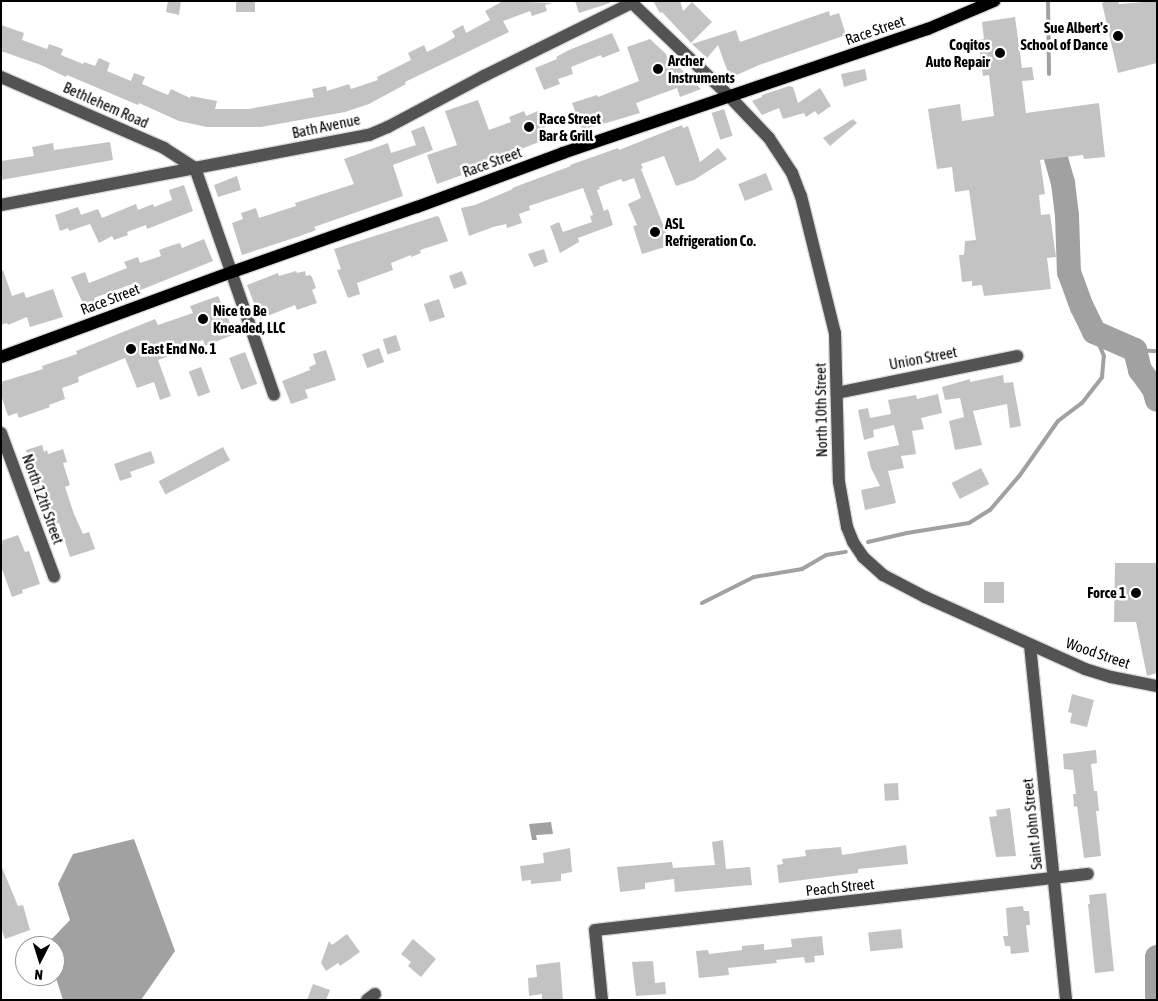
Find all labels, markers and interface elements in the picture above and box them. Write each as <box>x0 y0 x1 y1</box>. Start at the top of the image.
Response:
street label: Race Street <box>843 11 907 49</box>
place label: Sue Albert's School of Dance <box>1020 18 1108 53</box>
marker: Sue Albert's School of Dance <box>1112 30 1124 42</box>
place label: Coqitos Auto Repair <box>926 35 990 70</box>
marker: Coqitos Auto Repair <box>994 47 1006 59</box>
place label: Archer Instruments <box>668 51 735 86</box>
marker: Archer Instruments <box>652 63 664 75</box>
street label: Bethlehem Road <box>60 78 152 132</box>
place label: Race Street Bar & Grill <box>539 109 601 144</box>
street label: Bath Avenue <box>290 110 362 142</box>
marker: Race Street Bar & Grill <box>523 121 535 133</box>
street label: Race Street <box>460 143 524 181</box>
place label: ASL Refrigeration Co. <box>665 214 756 249</box>
marker: ASL Refrigeration Co. <box>649 226 661 238</box>
street label: Race Street <box>78 280 142 318</box>
place label: Nice to Be Kneaded, LLC <box>213 301 285 336</box>
marker: Nice to Be Kneaded, LLC <box>197 313 209 325</box>
place label: East End No. 1 <box>141 340 217 358</box>
marker: East End No. 1 <box>125 343 137 355</box>
street label: Union Street <box>887 343 959 373</box>
street label: North 10th Street <box>811 363 831 457</box>
street label: North 12th Street <box>18 452 68 546</box>
place label: Force 1 <box>1087 584 1126 602</box>
marker: Force 1 <box>1130 587 1142 599</box>
street label: Wood Street <box>1064 634 1132 672</box>
street label: Saint John Street <box>1018 777 1046 871</box>
street label: Peach Street <box>805 874 875 900</box>
north arrow <box>15 936 65 986</box>
text: N <box>34 967 44 983</box>

